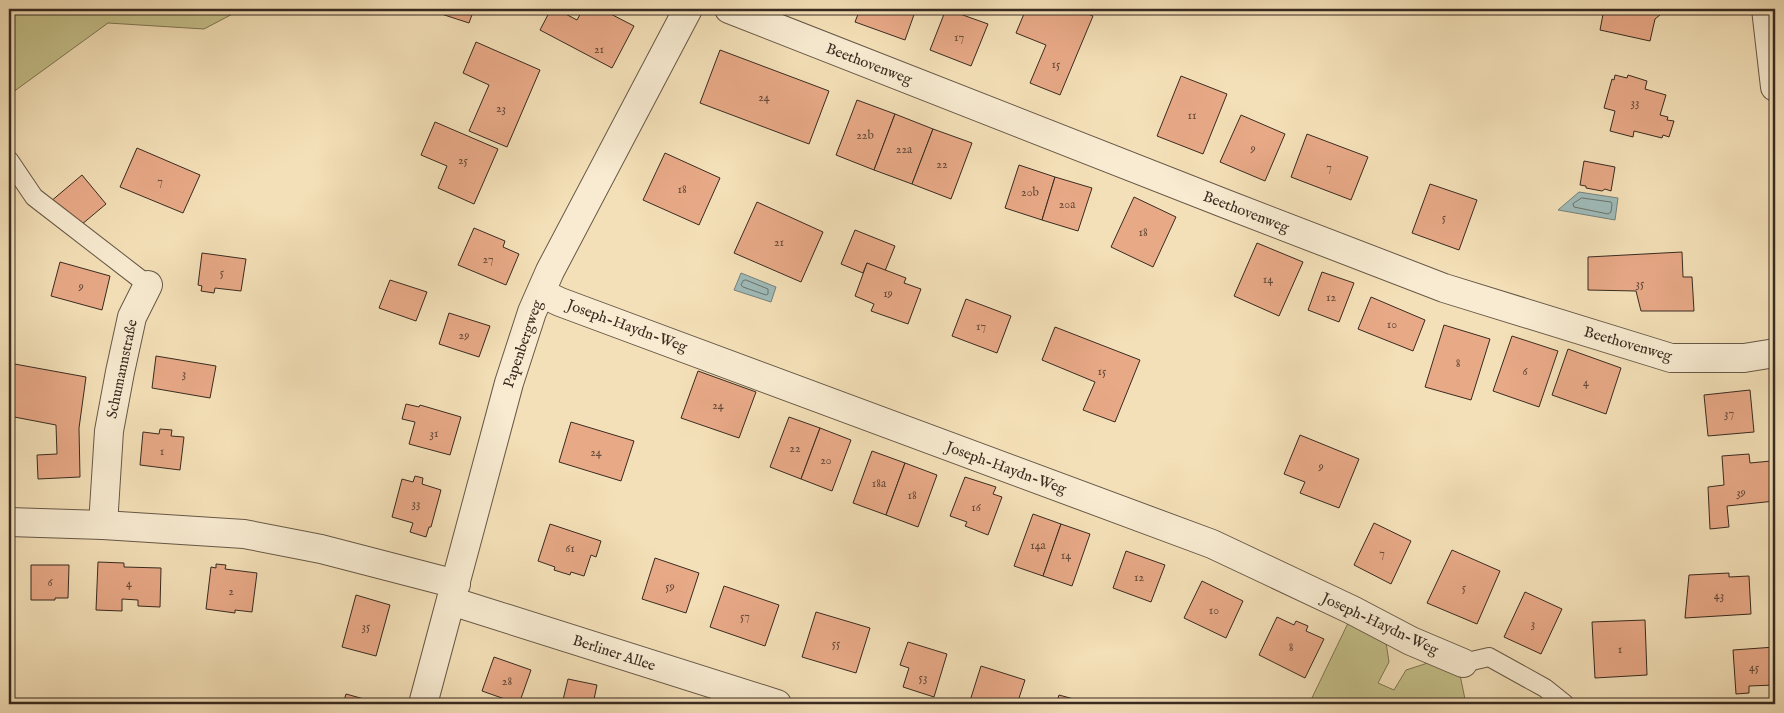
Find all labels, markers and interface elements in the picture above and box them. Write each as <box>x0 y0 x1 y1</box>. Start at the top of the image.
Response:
house number: 17 <box>954 30 964 45</box>
street label: Beethovenweg <box>823 39 916 89</box>
house number: 21 <box>594 42 604 57</box>
house number: 15 <box>1052 57 1061 72</box>
house number: 24 <box>758 90 770 105</box>
house number: 33 <box>1631 95 1639 110</box>
house number: 23 <box>496 101 506 116</box>
house number: 11 <box>1188 108 1196 123</box>
house number: 22b <box>856 128 874 143</box>
house number: 9 <box>1249 141 1256 156</box>
house number: 22a <box>896 142 913 157</box>
house number: 25 <box>458 153 469 168</box>
house number: 22 <box>936 157 948 172</box>
house number: 7 <box>1326 160 1332 175</box>
house number: 7 <box>157 174 163 189</box>
house number: 18 <box>677 182 687 197</box>
house number: 20b <box>1021 185 1039 200</box>
street label: Beethovenweg <box>1200 187 1293 237</box>
house number: 20a <box>1059 197 1076 212</box>
house number: 5 <box>1442 210 1447 225</box>
house number: 18 <box>1138 225 1148 240</box>
house number: 21 <box>774 235 784 250</box>
house number: 27 <box>482 252 494 267</box>
house number: 5 <box>220 265 225 280</box>
house number: 14 <box>1263 272 1273 287</box>
house number: 35 <box>1636 276 1645 291</box>
house number: 9 <box>77 279 84 294</box>
house number: 19 <box>883 286 893 301</box>
house number: 12 <box>1326 290 1336 305</box>
street label: Joseph-Haydn-Weg <box>562 295 691 357</box>
street label: Papenbergweg <box>499 297 547 390</box>
house number: 10 <box>1387 317 1397 332</box>
street label: Schumannstraße <box>102 318 142 420</box>
house number: 17 <box>976 319 986 334</box>
street label: Beethovenweg <box>1582 322 1675 366</box>
house number: 29 <box>459 328 469 343</box>
house number: 8 <box>1456 356 1461 371</box>
house number: 15 <box>1098 364 1107 379</box>
house number: 6 <box>1522 364 1528 379</box>
house number: 3 <box>182 366 186 381</box>
house number: 4 <box>1583 375 1589 390</box>
house number: 24 <box>712 398 724 413</box>
house number: 37 <box>1724 406 1734 421</box>
house number: 31 <box>430 426 438 441</box>
street label: Joseph-Haydn-Weg <box>941 437 1070 499</box>
house number: 22 <box>789 441 801 456</box>
house number: 1 <box>160 444 164 459</box>
house number: 24 <box>590 445 602 460</box>
house number: 20 <box>820 453 832 468</box>
house number: 9 <box>1317 459 1324 474</box>
house number: 18a <box>872 476 887 491</box>
house number: 39 <box>1736 485 1746 500</box>
house number: 18 <box>907 488 917 503</box>
house number: 33 <box>412 496 420 511</box>
house number: 16 <box>971 500 982 515</box>
house number: 14a <box>1030 538 1047 553</box>
house number: 61 <box>565 541 575 556</box>
house number: 7 <box>1379 546 1385 561</box>
house number: 14 <box>1061 548 1071 563</box>
house number: 12 <box>1134 570 1144 585</box>
house number: 6 <box>47 575 53 590</box>
house number: 4 <box>126 576 132 591</box>
house number: 59 <box>665 579 675 594</box>
house number: 5 <box>1462 580 1467 595</box>
house number: 2 <box>228 584 234 599</box>
street label: Joseph-Haydn-Weg <box>1317 588 1442 660</box>
house number: 43 <box>1714 588 1724 603</box>
house number: 10 <box>1209 603 1219 618</box>
house number: 57 <box>740 609 750 624</box>
house number: 3 <box>1531 616 1535 631</box>
house number: 35 <box>362 619 371 634</box>
street label: Berliner Allee <box>570 631 658 675</box>
house number: 55 <box>832 636 841 651</box>
house number: 8 <box>1289 640 1294 655</box>
house number: 1 <box>1618 642 1622 657</box>
house number: 45 <box>1749 660 1760 675</box>
house number: 53 <box>919 670 927 685</box>
house number: 28 <box>502 674 512 689</box>

